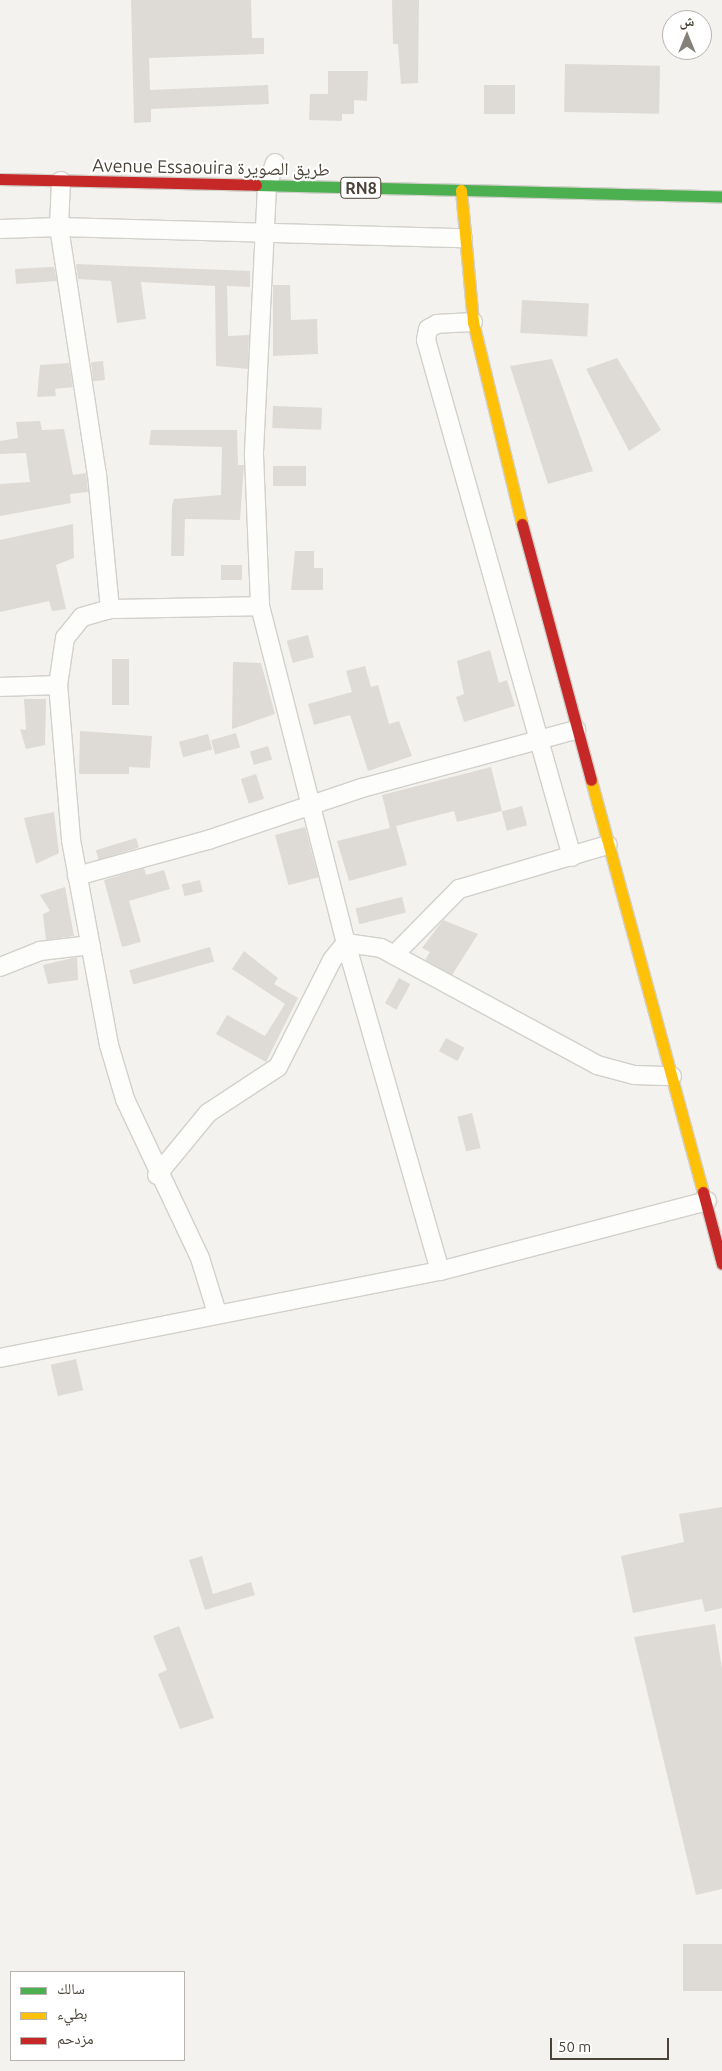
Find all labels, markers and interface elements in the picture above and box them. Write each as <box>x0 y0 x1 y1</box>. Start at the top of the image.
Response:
north arrow <box>662 10 712 60</box>
text: ش <box>680 13 694 29</box>
street label: Avenue Essaouira طريق الصويرة <box>92 154 330 180</box>
road number: RN8 <box>340 174 382 202</box>
legend <box>10 1971 185 2061</box>
text: سالك <box>57 1980 85 1997</box>
text: بطيء <box>57 2005 87 2022</box>
scale bar <box>552 2028 671 2060</box>
text: مزدحم <box>57 2030 94 2047</box>
text: 50 m <box>558 2038 591 2055</box>

